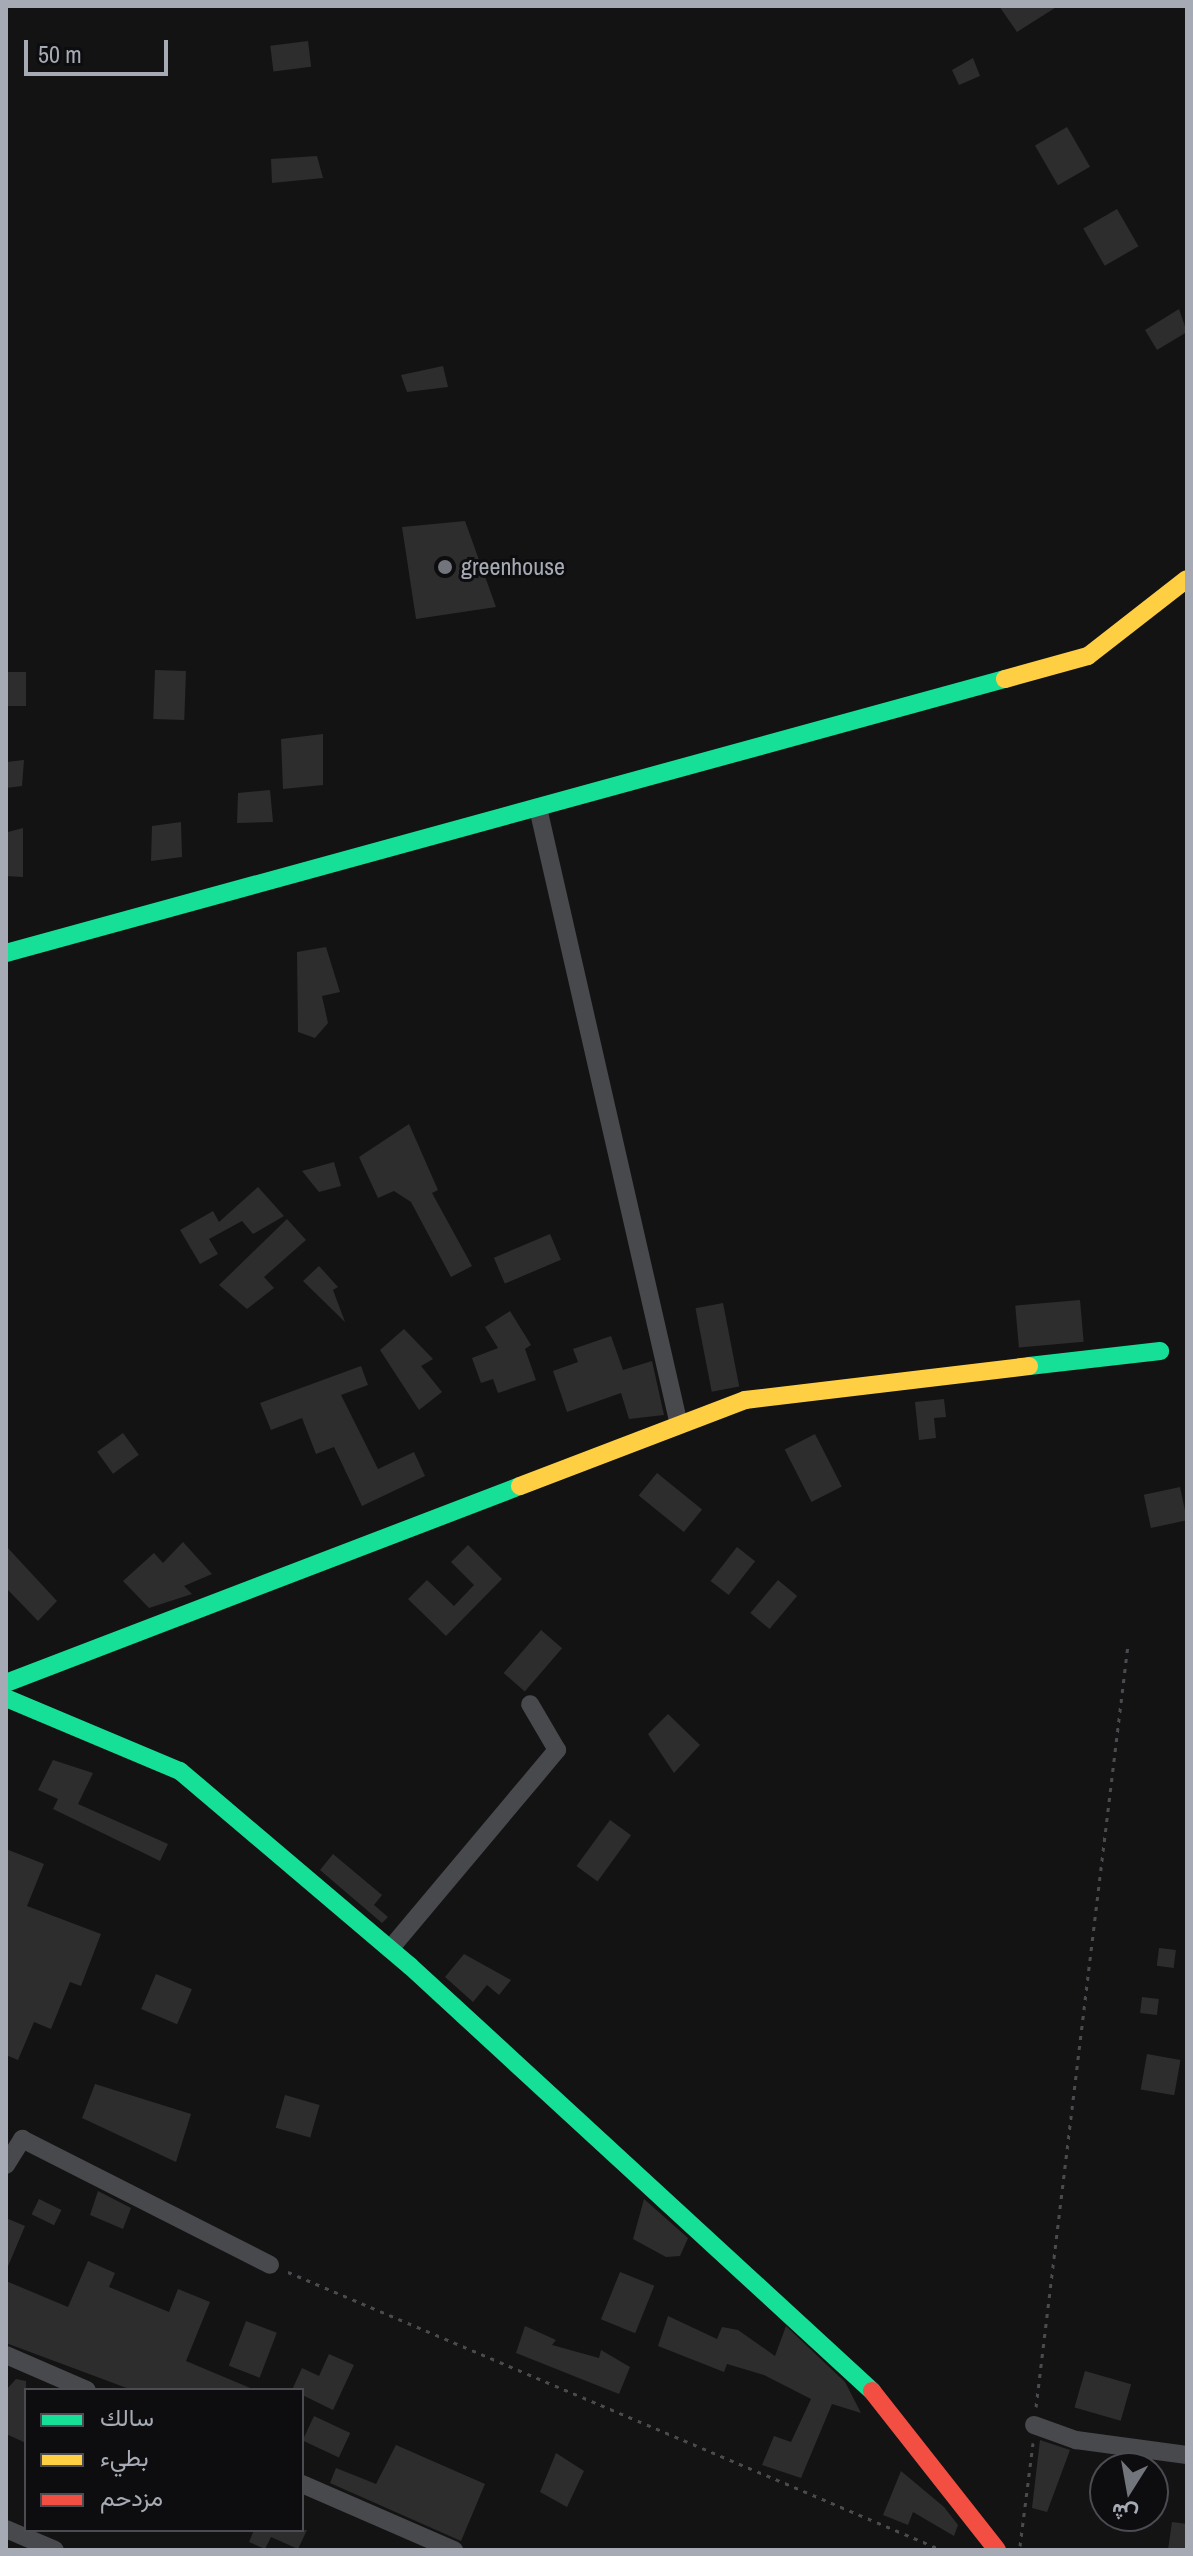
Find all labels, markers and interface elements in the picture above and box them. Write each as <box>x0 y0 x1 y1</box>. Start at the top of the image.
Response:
scale bar <box>28 24 172 74</box>
text: 50 m <box>38 38 82 70</box>
place label: greenhouse <box>461 553 565 581</box>
marker: greenhouse <box>436 558 454 576</box>
legend <box>24 2388 304 2532</box>
text: سالك <box>100 2401 154 2433</box>
text: بطيء <box>100 2441 149 2473</box>
north arrow <box>1089 2452 1169 2532</box>
text: مزدحم <box>100 2481 163 2513</box>
text: ش <box>1109 2496 1141 2531</box>

